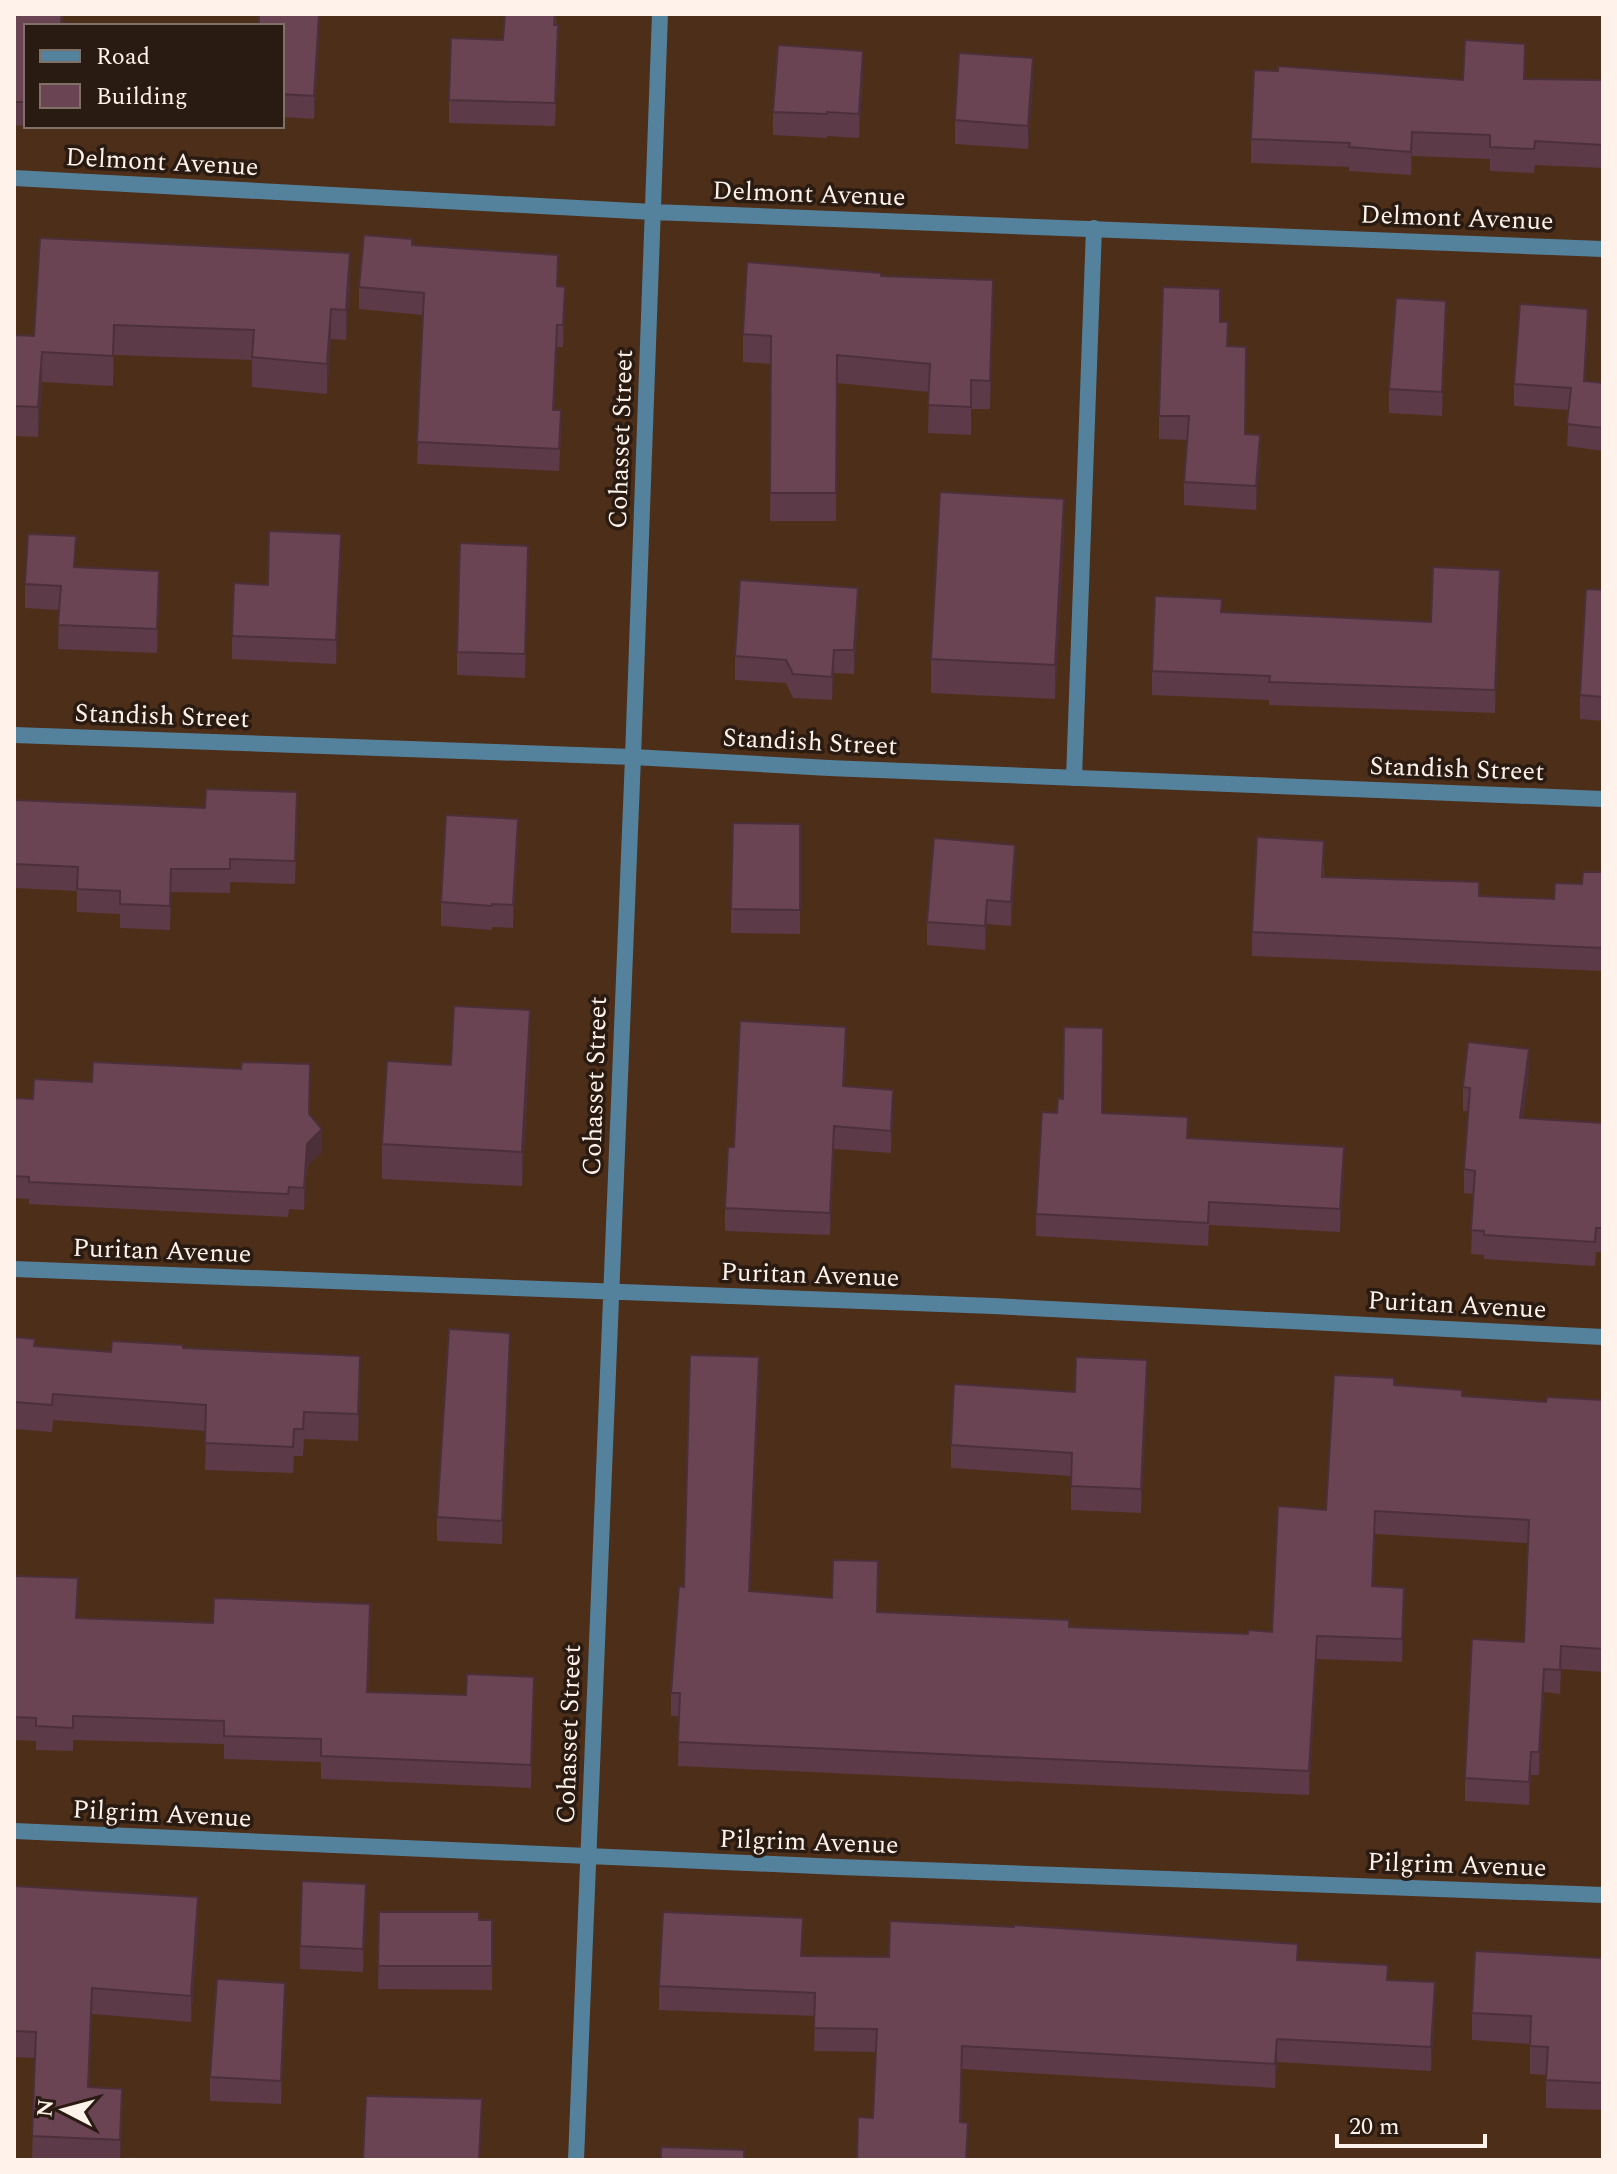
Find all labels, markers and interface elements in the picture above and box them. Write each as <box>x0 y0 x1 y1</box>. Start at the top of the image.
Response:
legend <box>24 24 284 128</box>
text: Road <box>96 39 150 75</box>
text: Building <box>96 79 188 115</box>
street label: Delmont Avenue <box>64 137 260 187</box>
street label: Delmont Avenue <box>712 171 906 217</box>
street label: Delmont Avenue <box>1360 195 1554 241</box>
street label: Cohasset Street <box>598 349 644 529</box>
street label: Standish Street <box>74 693 250 739</box>
street label: Standish Street <box>722 717 898 767</box>
street label: Standish Street <box>1369 746 1545 792</box>
street label: Cohasset Street <box>572 996 618 1176</box>
street label: Puritan Avenue <box>72 1228 252 1274</box>
street label: Puritan Avenue <box>720 1252 900 1298</box>
street label: Puritan Avenue <box>1367 1280 1547 1330</box>
street label: Cohasset Street <box>546 1644 592 1824</box>
street label: Pilgrim Avenue <box>71 1789 253 1839</box>
street label: Pilgrim Avenue <box>719 1819 899 1865</box>
street label: Pilgrim Avenue <box>1367 1842 1547 1888</box>
north arrow <box>24 2070 104 2150</box>
text: N <box>28 2097 63 2119</box>
scale bar <box>1337 2098 1485 2148</box>
text: 20 m <box>1349 2109 1400 2145</box>

